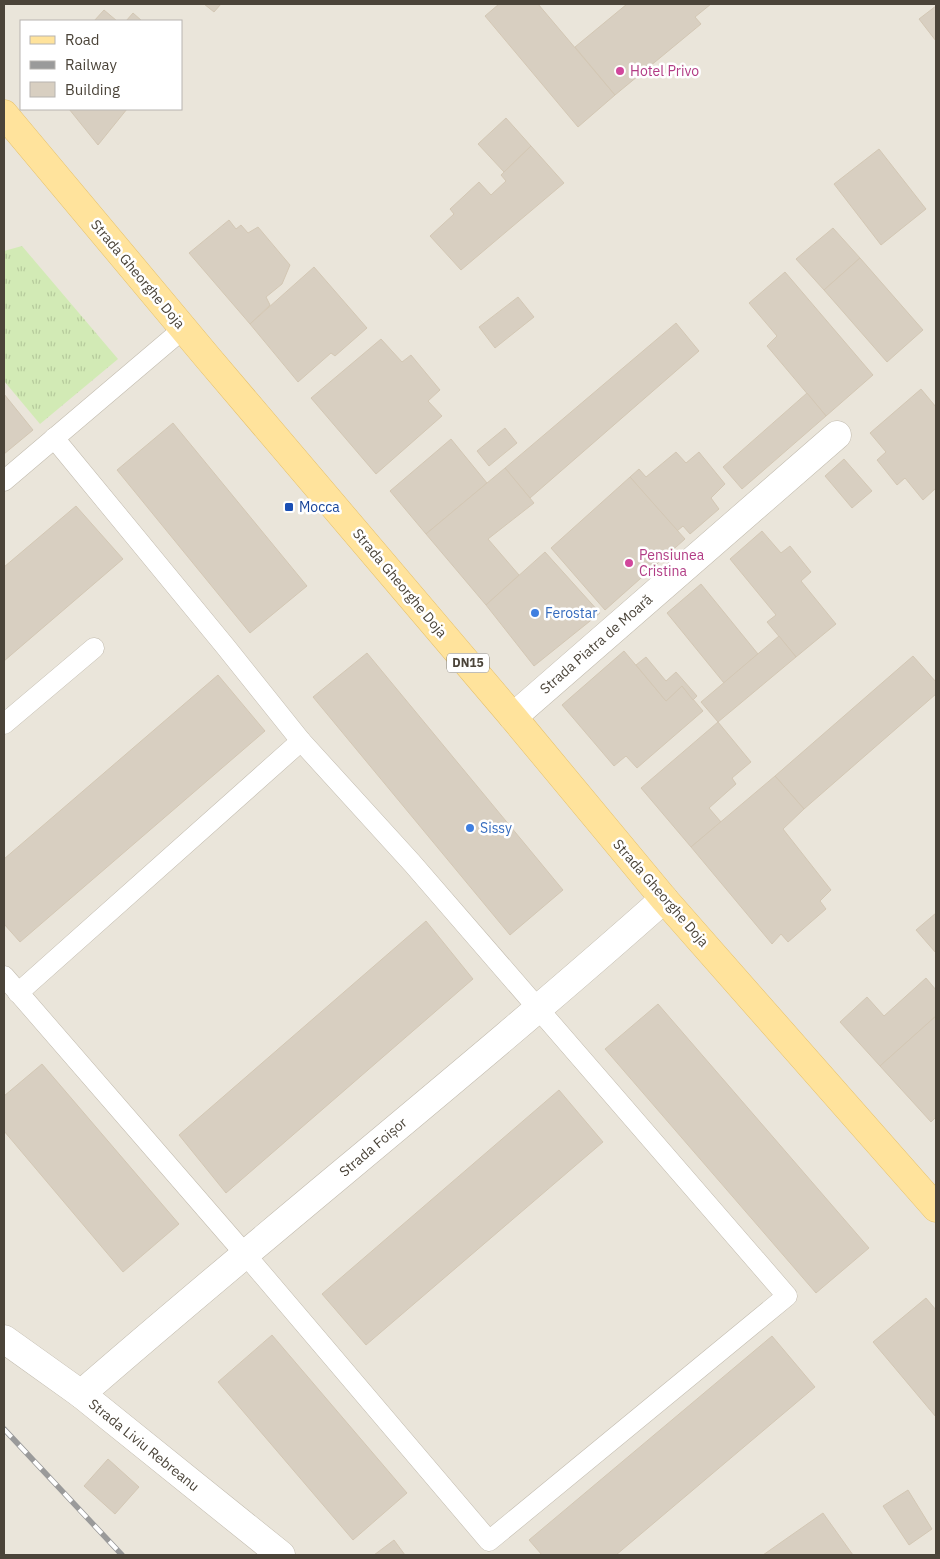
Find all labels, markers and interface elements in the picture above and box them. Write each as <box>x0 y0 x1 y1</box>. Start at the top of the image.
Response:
legend <box>20 20 182 110</box>
text: Road <box>65 30 100 49</box>
text: Railway <box>65 55 118 74</box>
place label: Hotel Privo <box>630 62 699 80</box>
marker: Hotel Privo <box>614 65 626 77</box>
text: Building <box>65 80 120 99</box>
street label: Strada Gheorghe Doja <box>87 216 189 333</box>
place label: Mocca <box>299 498 340 516</box>
marker: Mocca <box>283 501 295 513</box>
street label: Strada Gheorghe Doja <box>349 525 451 642</box>
place label: Pensiunea Cristina <box>639 546 705 580</box>
marker: Pensiunea Cristina <box>623 557 635 569</box>
street label: Strada Piatra de Moară <box>536 590 656 698</box>
place label: Ferostar <box>545 604 597 622</box>
marker: Ferostar <box>529 607 541 619</box>
road number: DN15 <box>447 654 489 672</box>
place label: Sissy <box>480 819 512 837</box>
marker: Sissy <box>464 822 476 834</box>
street label: Strada Gheorghe Doja <box>609 835 713 951</box>
street label: Strada Foișor <box>335 1113 411 1181</box>
street label: Strada Liviu Rebreanu <box>85 1395 203 1495</box>

